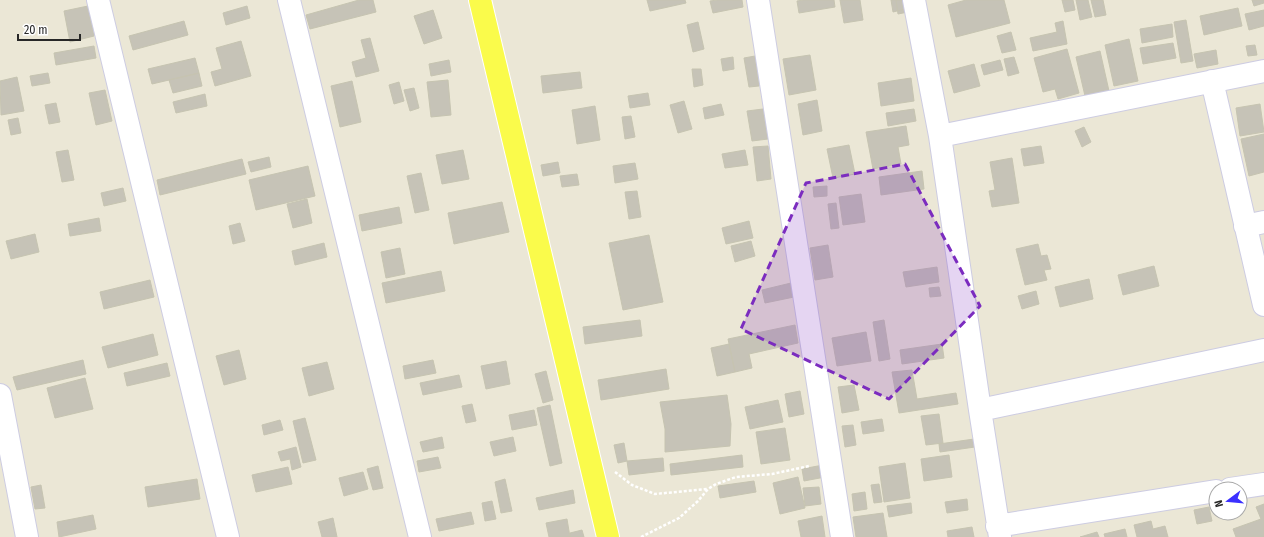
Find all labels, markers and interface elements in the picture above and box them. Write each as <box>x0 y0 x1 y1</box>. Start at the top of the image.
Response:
scale bar <box>18 16 80 42</box>
text: 20 m <box>24 23 48 37</box>
north arrow <box>1208 481 1248 521</box>
text: N <box>1212 499 1226 509</box>

